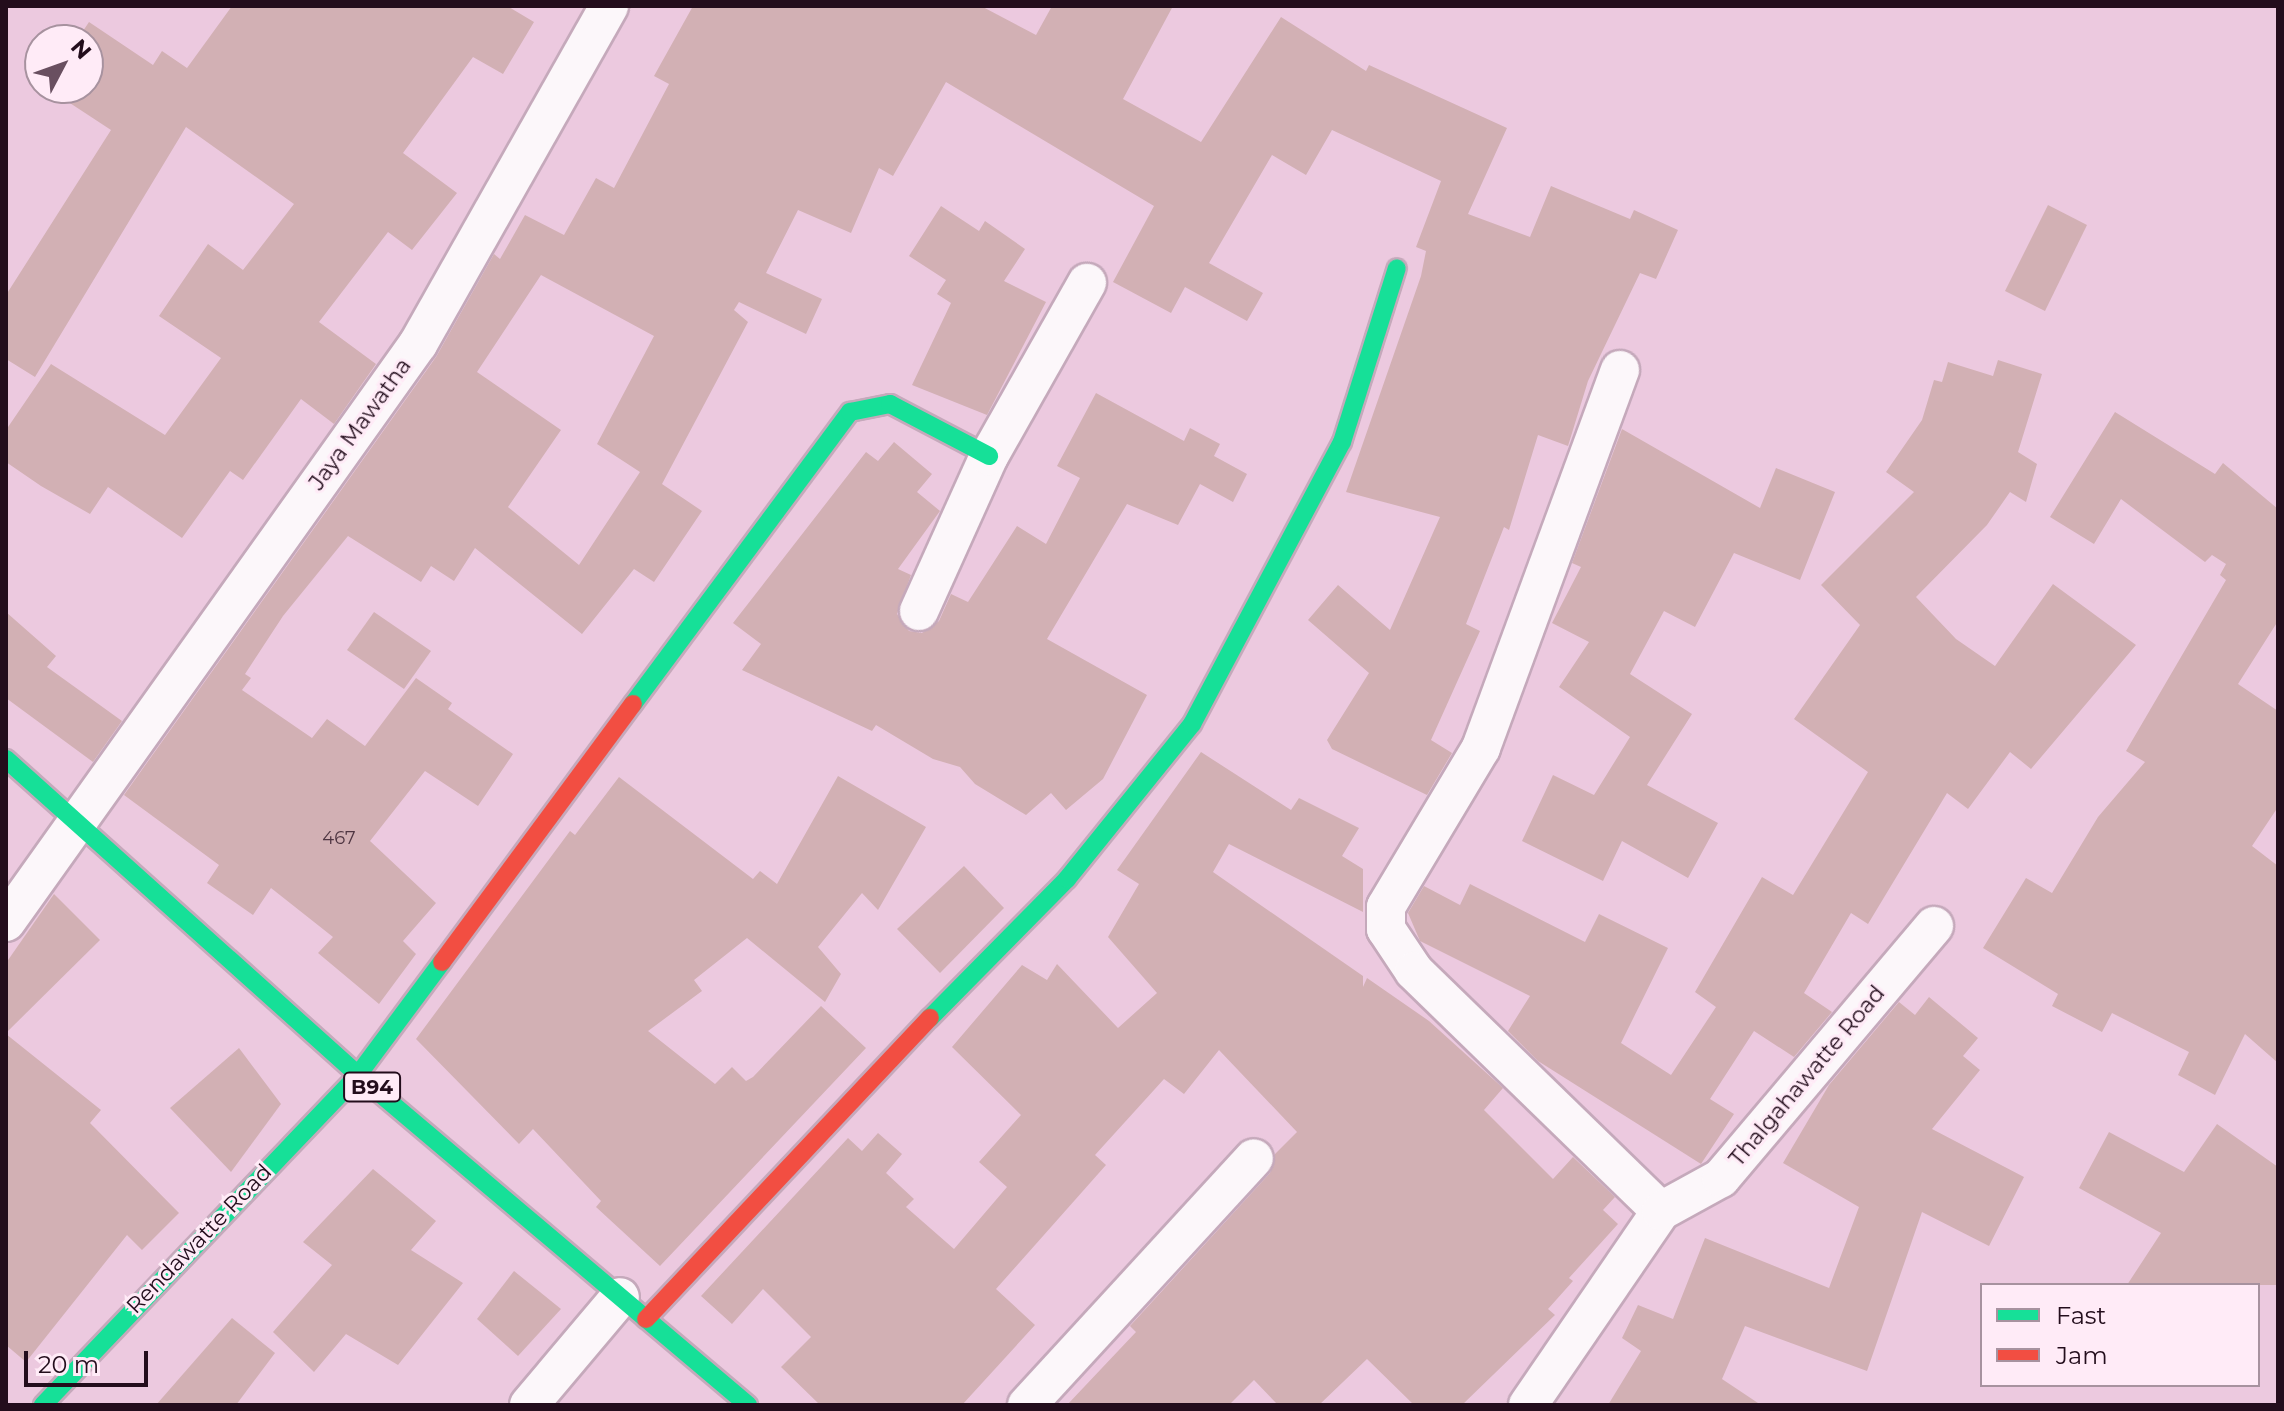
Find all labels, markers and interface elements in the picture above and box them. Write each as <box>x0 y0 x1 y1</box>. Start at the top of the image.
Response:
north arrow <box>24 24 104 104</box>
text: N <box>65 34 97 65</box>
street label: Jaya Mawatha <box>303 353 417 495</box>
house number: 467 <box>322 827 356 849</box>
street label: Thalgahawatte Road <box>1724 980 1890 1172</box>
road number: B94 <box>342 1071 402 1103</box>
street label: Rendawatte Road <box>121 1159 277 1319</box>
legend <box>1980 1283 2260 1387</box>
text: Fast <box>2056 1301 2106 1330</box>
scale bar <box>28 1335 152 1385</box>
text: Jam <box>2056 1341 2108 1370</box>
text: 20 m <box>38 1350 99 1379</box>

